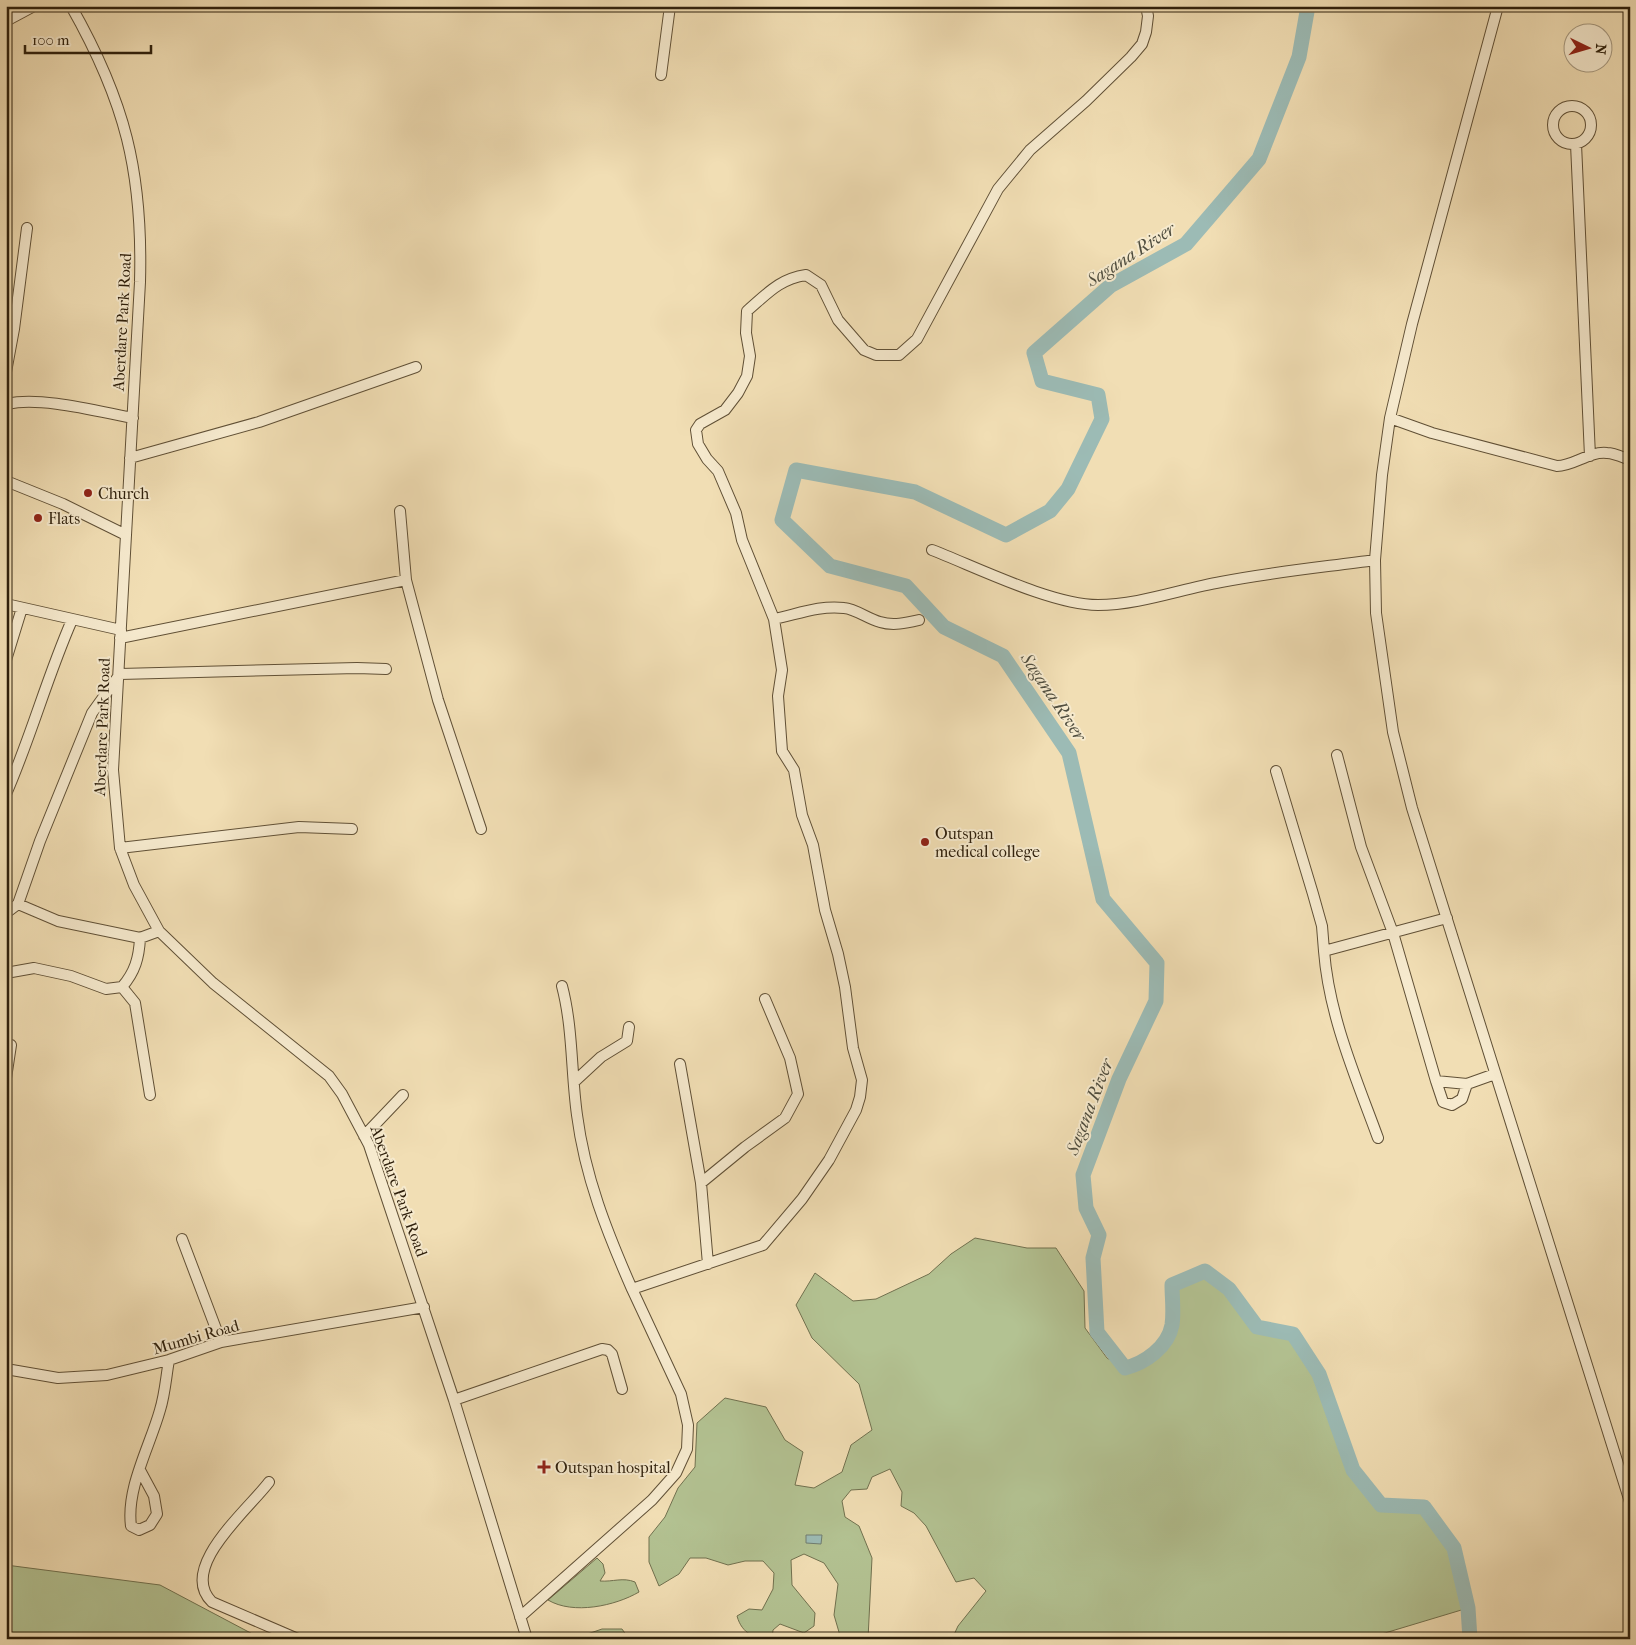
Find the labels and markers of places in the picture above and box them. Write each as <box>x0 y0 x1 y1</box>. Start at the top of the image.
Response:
place label: Church <box>98 484 149 503</box>
marker: Church <box>82 487 94 499</box>
place label: Flats <box>48 509 80 528</box>
marker: Flats <box>32 512 44 524</box>
place label: Outspan medical college <box>935 824 1040 861</box>
marker: Outspan medical college <box>919 836 931 848</box>
place label: Outspan hospital <box>555 1458 671 1477</box>
marker: Outspan hospital <box>537 1460 551 1474</box>

